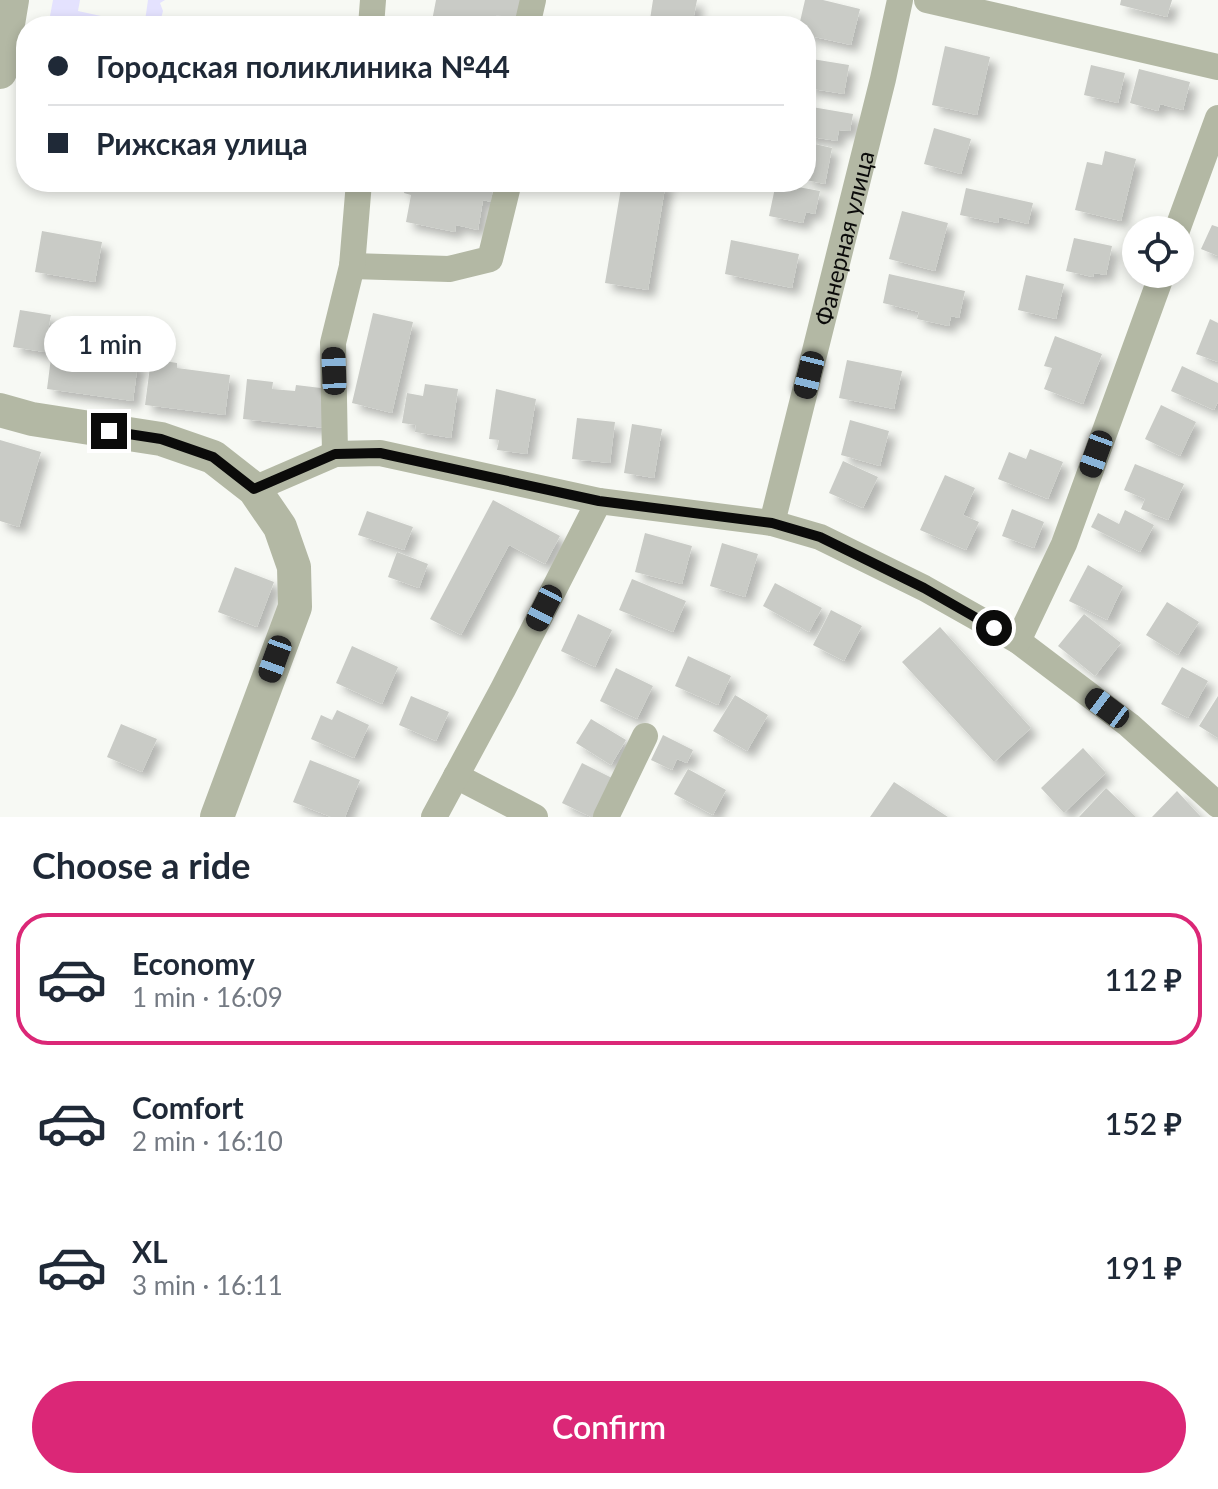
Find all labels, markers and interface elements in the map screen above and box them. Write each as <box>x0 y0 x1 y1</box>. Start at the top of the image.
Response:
text: Городская поликлиника №44 <box>96 48 510 84</box>
text: Рижская улица <box>96 125 308 161</box>
street label: Фанерная улица <box>808 147 879 328</box>
map controls <box>1122 216 1194 288</box>
button: locate <box>1122 216 1194 288</box>
callout: 1 min <box>43 315 175 371</box>
text: 1 min <box>78 328 142 360</box>
car <box>321 347 347 395</box>
car <box>792 349 826 401</box>
route end <box>91 413 127 449</box>
car <box>1077 427 1115 481</box>
car <box>522 581 566 635</box>
route start <box>976 610 1012 646</box>
car <box>256 632 294 686</box>
car <box>1081 684 1133 732</box>
text: Choose a ride <box>32 843 251 887</box>
icon: car <box>36 943 108 1015</box>
text: Economy <box>132 945 255 981</box>
text: 112 ₽ <box>1105 961 1182 997</box>
text: 1 min · 16:09 <box>132 981 283 1013</box>
icon: car <box>36 1087 108 1159</box>
text: Comfort <box>132 1089 244 1125</box>
text: 152 ₽ <box>1105 1105 1182 1141</box>
text: 2 min · 16:10 <box>132 1125 283 1157</box>
icon: car <box>36 1231 108 1303</box>
text: XL <box>132 1233 168 1269</box>
text: 191 ₽ <box>1105 1249 1182 1285</box>
text: 3 min · 16:11 <box>132 1269 283 1301</box>
button: Confirm <box>32 1381 1186 1473</box>

